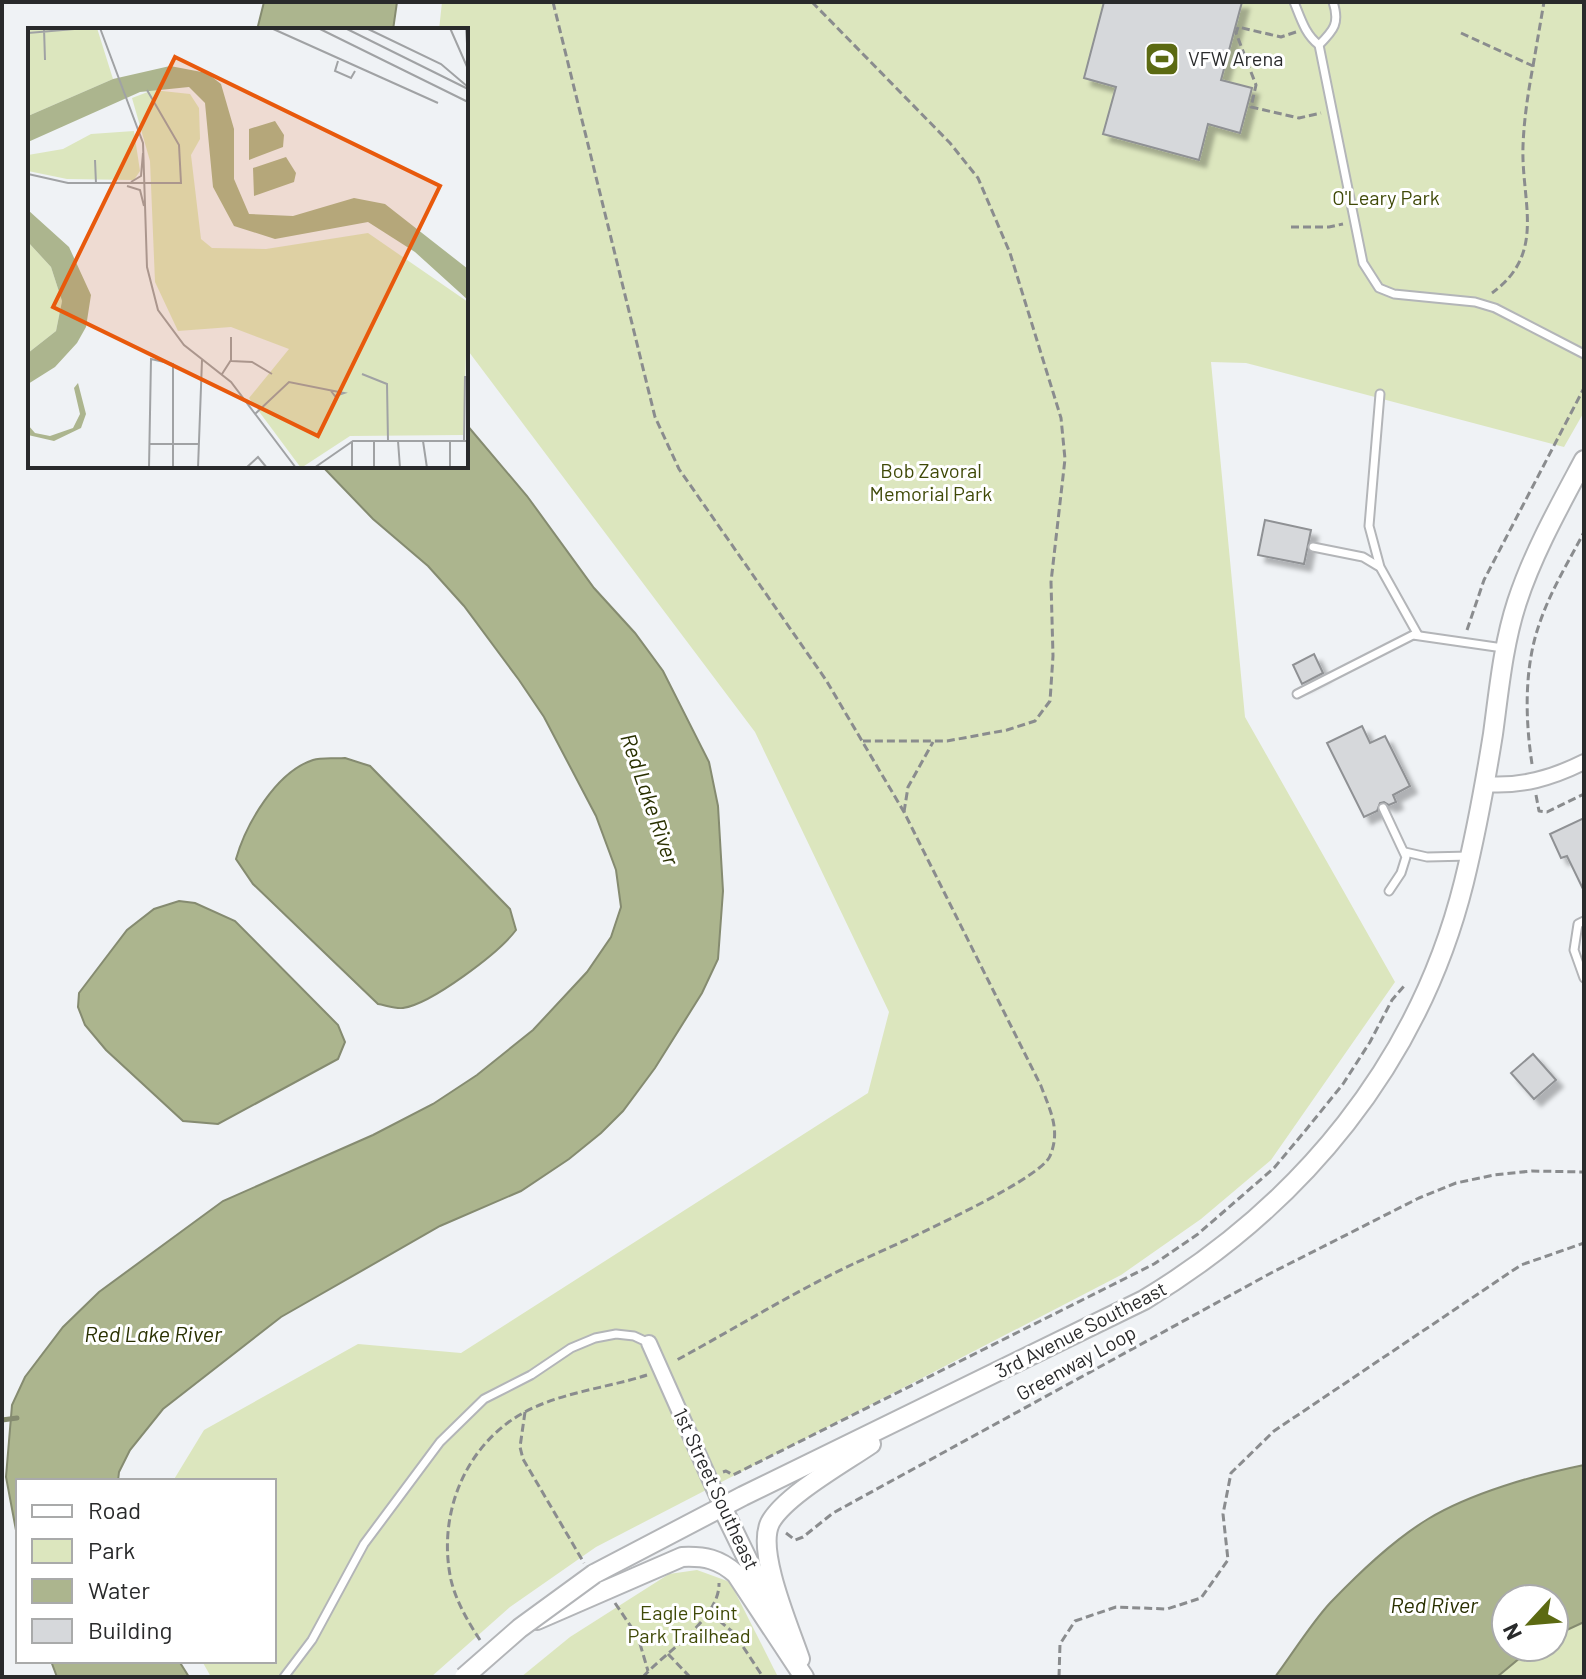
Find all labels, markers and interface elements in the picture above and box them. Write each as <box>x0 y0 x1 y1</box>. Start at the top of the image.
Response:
inset map <box>28 28 468 468</box>
sports icon: VFW Arena <box>1143 40 1181 78</box>
place label: VFW Arena <box>1188 46 1283 70</box>
park label: O'Leary Park <box>1332 185 1440 209</box>
park label: Bob Zavoral Memorial Park <box>870 458 992 505</box>
water label: Red Lake River <box>616 729 686 869</box>
street label: 3rd Avenue Southeast <box>991 1276 1170 1383</box>
street label: Greenway Loop <box>1011 1319 1140 1405</box>
water label: Red Lake River <box>84 1320 223 1346</box>
street label: 1st Street Southeast <box>669 1404 765 1573</box>
legend <box>16 1479 276 1663</box>
text: Road <box>88 1495 141 1524</box>
text: Park <box>88 1535 135 1564</box>
text: Water <box>88 1575 150 1604</box>
north arrow <box>1490 1583 1570 1663</box>
water label: Red River <box>1390 1591 1479 1617</box>
park label: Eagle Point Park Trailhead <box>627 1600 751 1647</box>
text: Building <box>88 1615 172 1644</box>
text: N <box>1496 1620 1526 1644</box>

